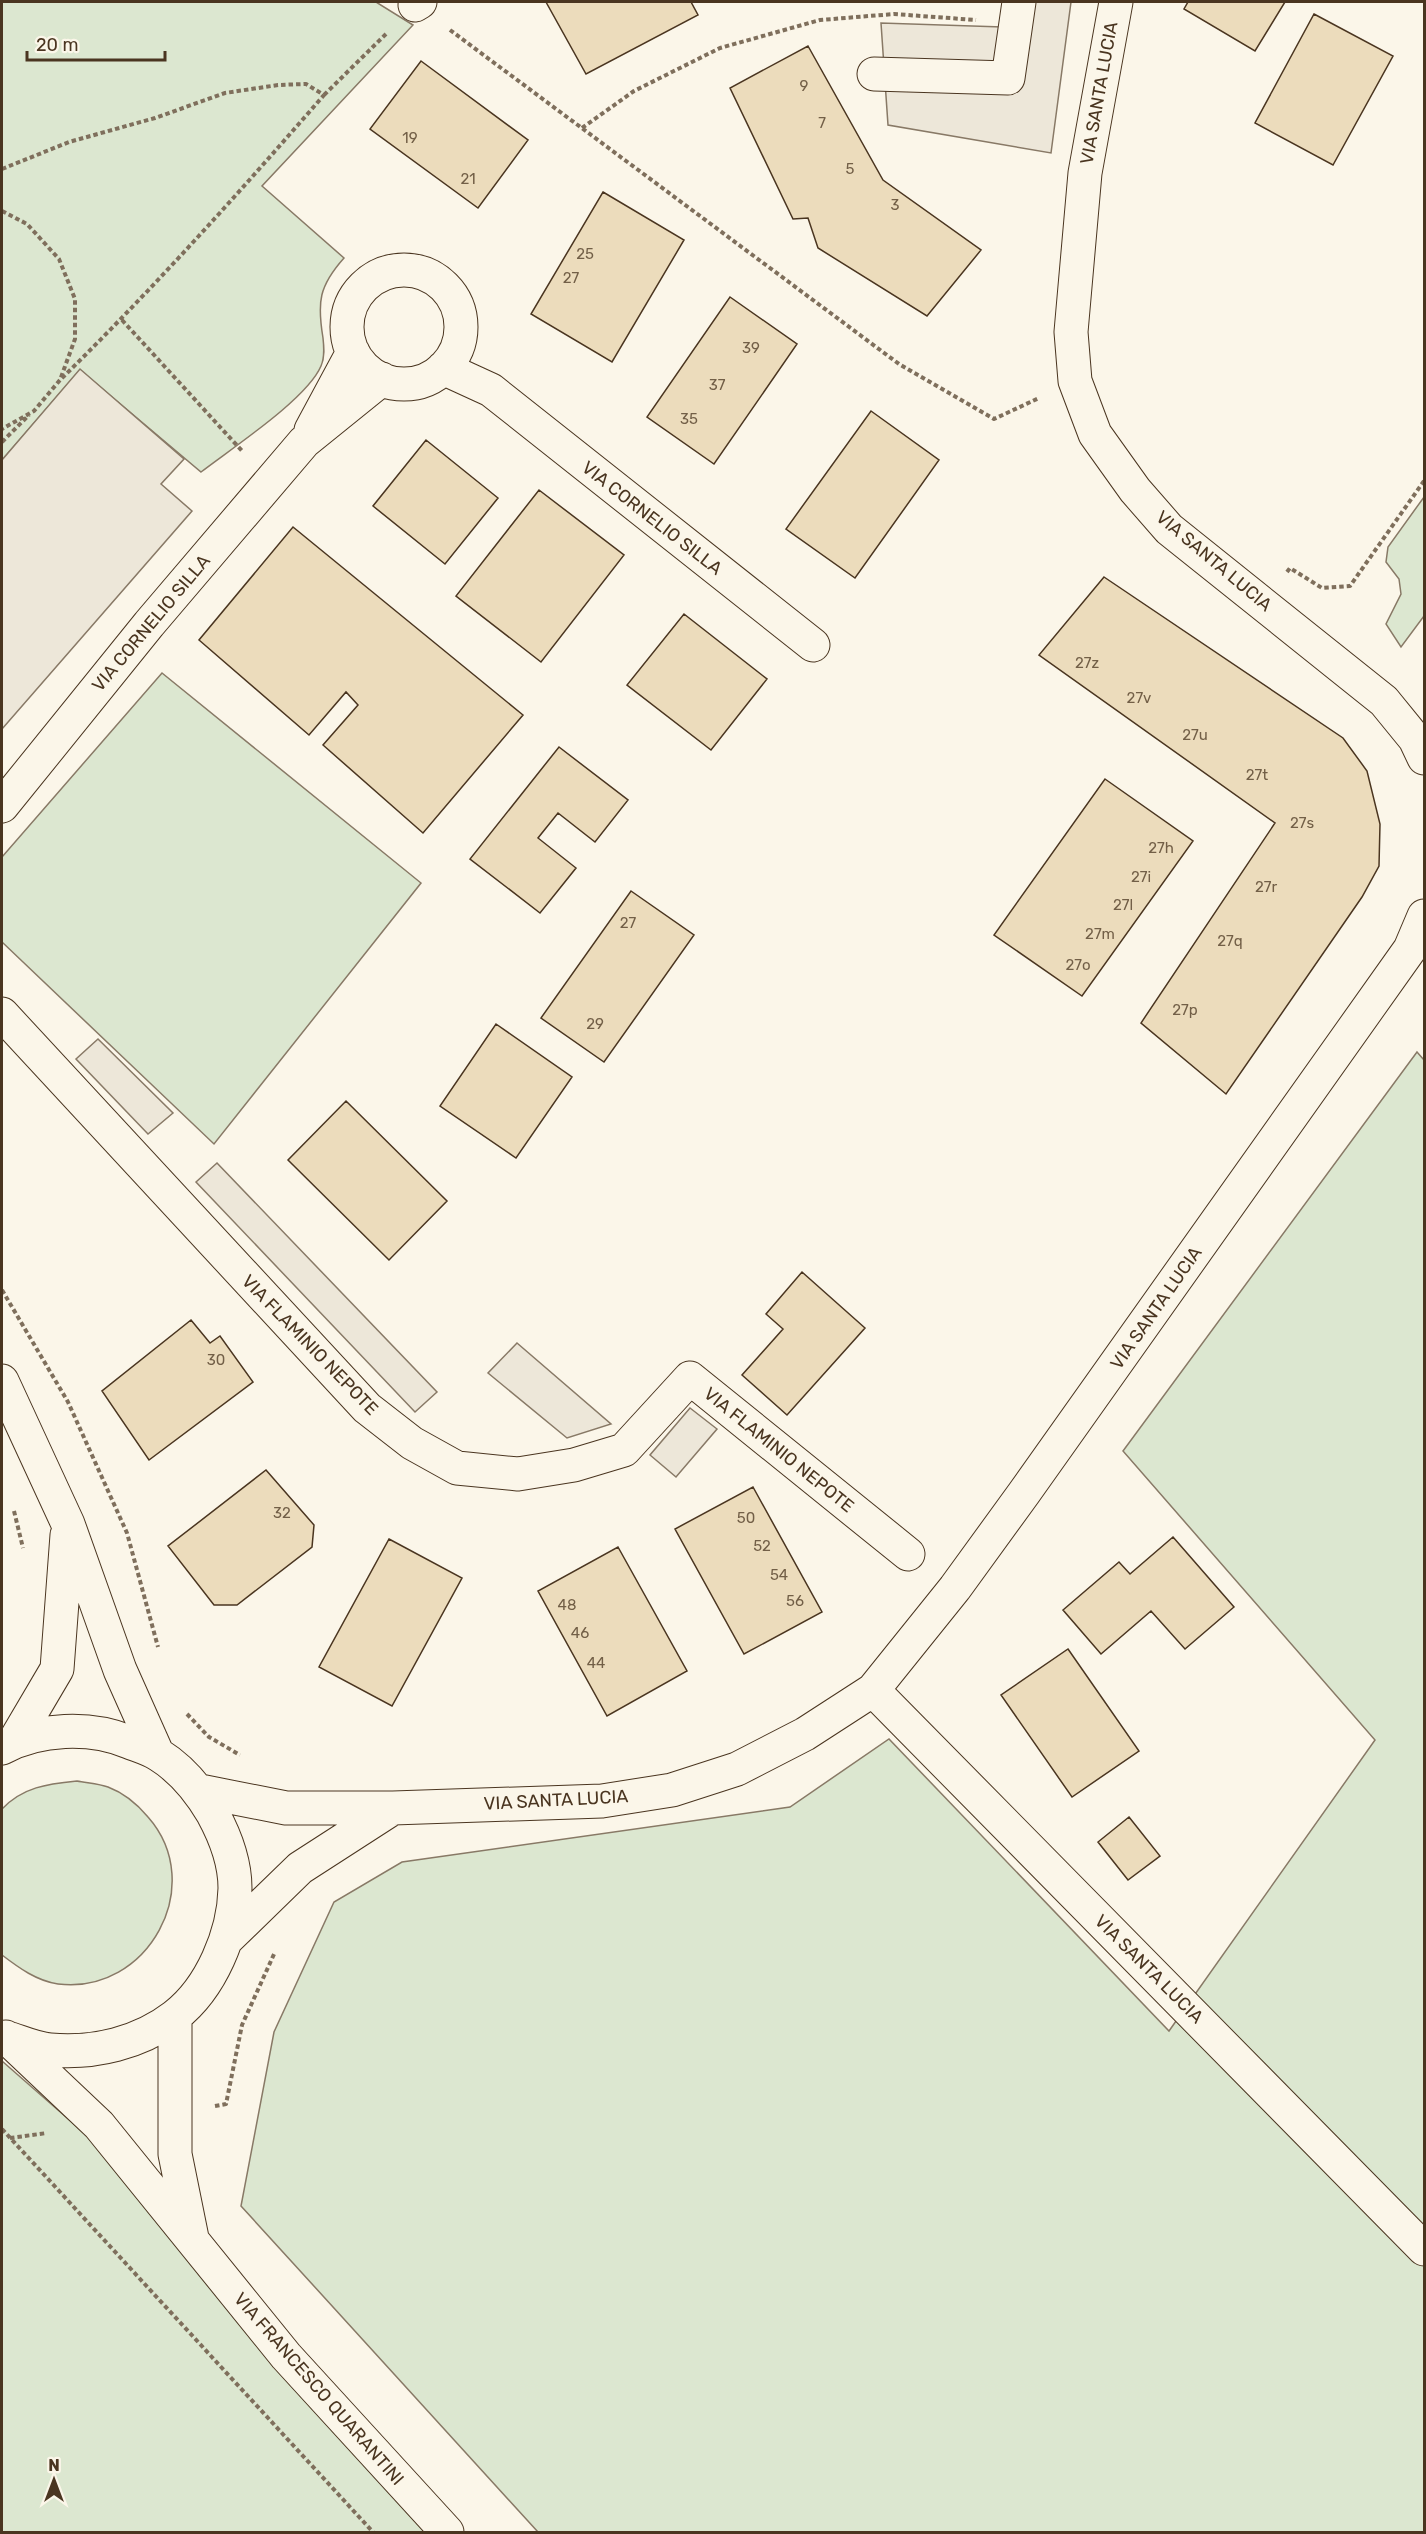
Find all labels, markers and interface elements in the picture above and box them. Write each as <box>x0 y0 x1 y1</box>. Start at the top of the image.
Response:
street label: VIA SANTA LUCIA <box>1076 20 1122 166</box>
scale bar <box>27 24 165 62</box>
text: 20 m <box>36 34 78 56</box>
house number: 9 <box>800 77 809 95</box>
house number: 7 <box>818 114 826 132</box>
house number: 19 <box>402 129 418 147</box>
house number: 5 <box>846 160 855 178</box>
house number: 21 <box>460 170 476 188</box>
house number: 3 <box>890 196 900 214</box>
house number: 25 <box>576 245 594 263</box>
house number: 27 <box>563 269 580 287</box>
house number: 39 <box>742 339 760 357</box>
house number: 37 <box>709 376 726 394</box>
house number: 35 <box>680 410 698 428</box>
street label: VIA CORNELIO SILLA <box>577 456 727 580</box>
street label: VIA SANTA LUCIA <box>1151 506 1277 616</box>
street label: VIA CORNELIO SILLA <box>87 550 215 696</box>
house number: 27z <box>1075 654 1099 672</box>
house number: 27v <box>1127 689 1151 707</box>
house number: 27u <box>1182 726 1208 744</box>
house number: 27t <box>1246 766 1268 784</box>
house number: 27s <box>1290 814 1314 832</box>
house number: 27h <box>1148 839 1174 857</box>
house number: 27i <box>1131 868 1151 886</box>
house number: 27r <box>1255 878 1277 896</box>
house number: 27l <box>1113 896 1133 914</box>
house number: 27 <box>620 914 637 932</box>
house number: 27m <box>1085 925 1115 943</box>
house number: 27q <box>1217 932 1243 950</box>
house number: 27o <box>1065 956 1091 974</box>
house number: 27p <box>1172 1001 1198 1019</box>
house number: 29 <box>586 1015 604 1033</box>
street label: VIA SANTA LUCIA <box>1105 1242 1207 1374</box>
street label: VIA FLAMINIO NEPOTE <box>237 1270 383 1420</box>
house number: 30 <box>207 1351 225 1369</box>
street label: VIA FLAMINIO NEPOTE <box>699 1383 859 1517</box>
house number: 32 <box>273 1504 291 1522</box>
house number: 50 <box>737 1509 755 1527</box>
house number: 52 <box>753 1537 771 1555</box>
house number: 54 <box>770 1566 788 1584</box>
house number: 56 <box>786 1592 804 1610</box>
house number: 48 <box>558 1596 576 1614</box>
house number: 46 <box>571 1624 589 1642</box>
house number: 44 <box>587 1654 605 1672</box>
street label: VIA SANTA LUCIA <box>483 1785 629 1815</box>
street label: VIA SANTA LUCIA <box>1090 1910 1208 2028</box>
street label: VIA FRANCESCO QUARANTINI <box>229 2288 409 2490</box>
north arrow <box>24 2450 84 2510</box>
text: N <box>48 2456 60 2475</box>

